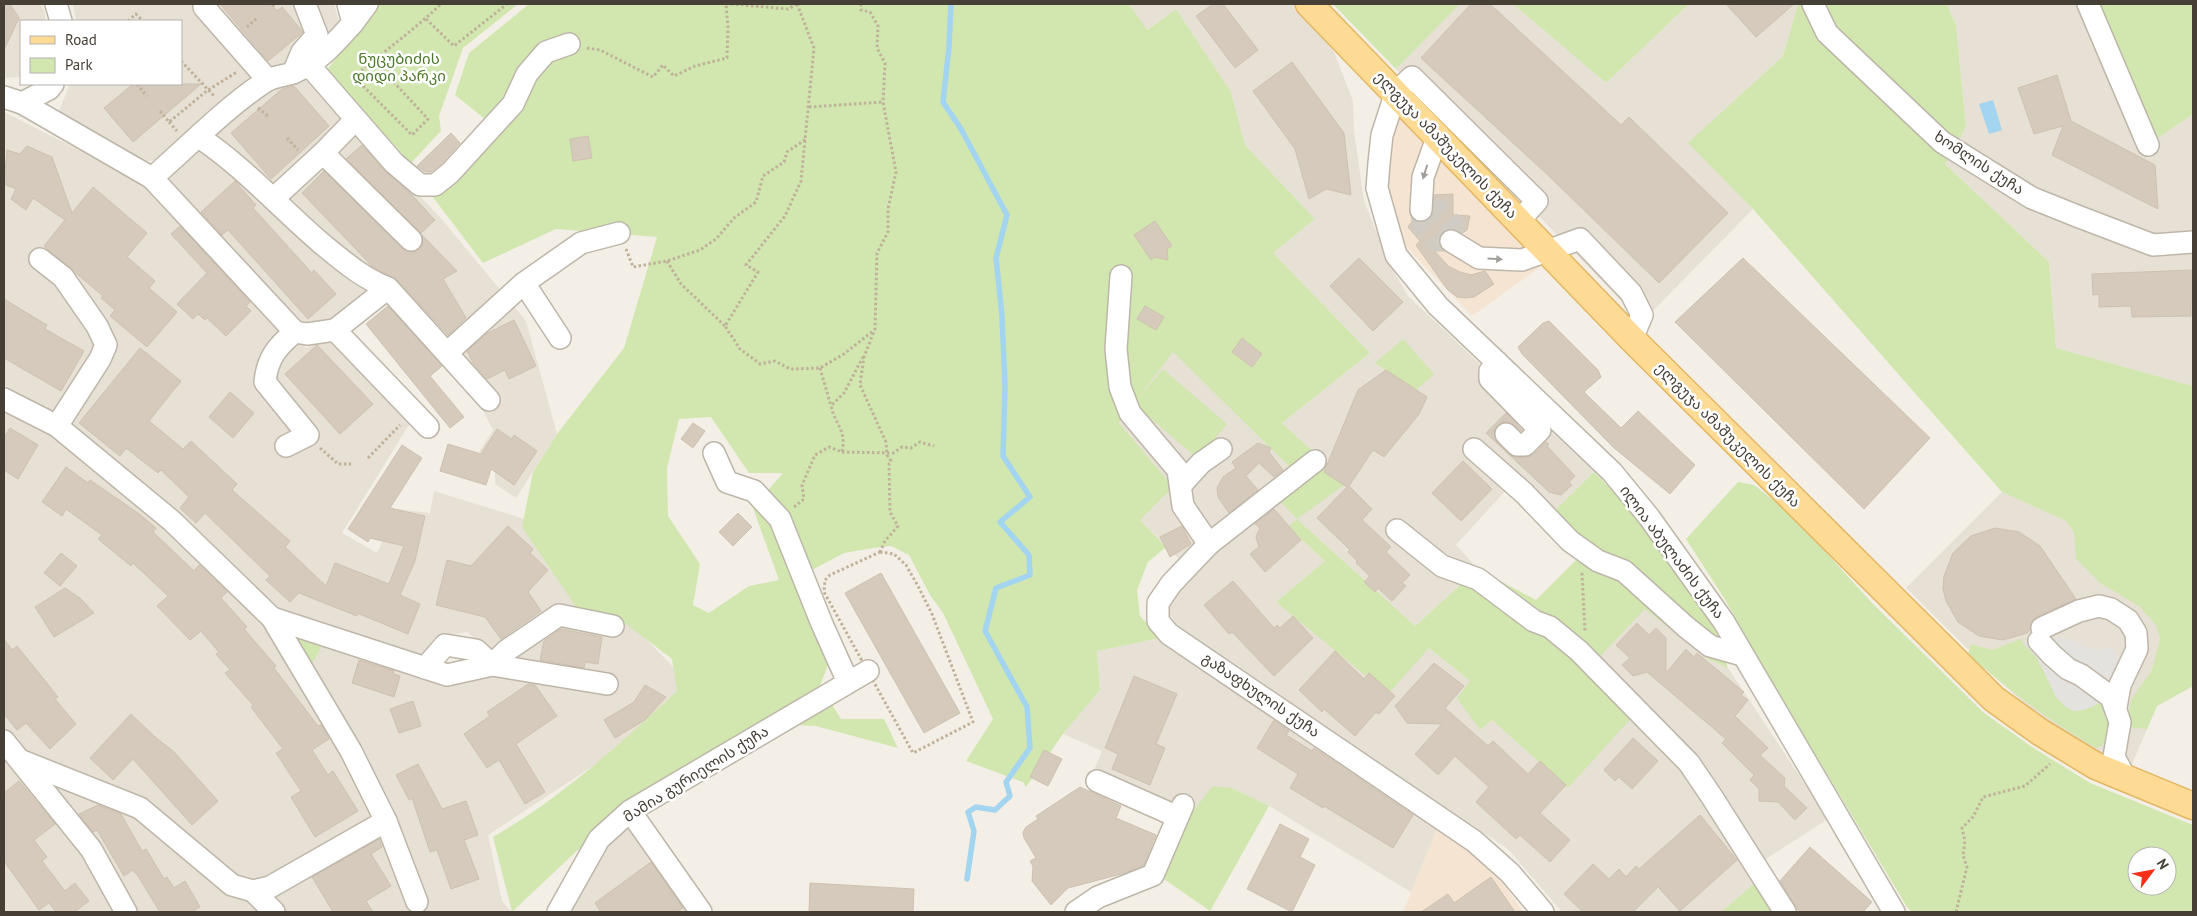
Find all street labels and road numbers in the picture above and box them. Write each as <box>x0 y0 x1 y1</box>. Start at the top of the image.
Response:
street label: ელგუჯა ამაშუკელის ქუჩა <box>1371 67 1522 222</box>
street label: ხომლის ქუჩა <box>1931 126 2028 199</box>
street label: ელგუჯა ამაშუკელის ქუჩა <box>1652 358 1805 511</box>
street label: ილია აბულაძის ქუჩა <box>1616 481 1729 622</box>
street label: გაზაფხულის ქუჩა <box>1199 648 1324 741</box>
street label: მამია გურიელის ქუჩა <box>620 721 772 826</box>

